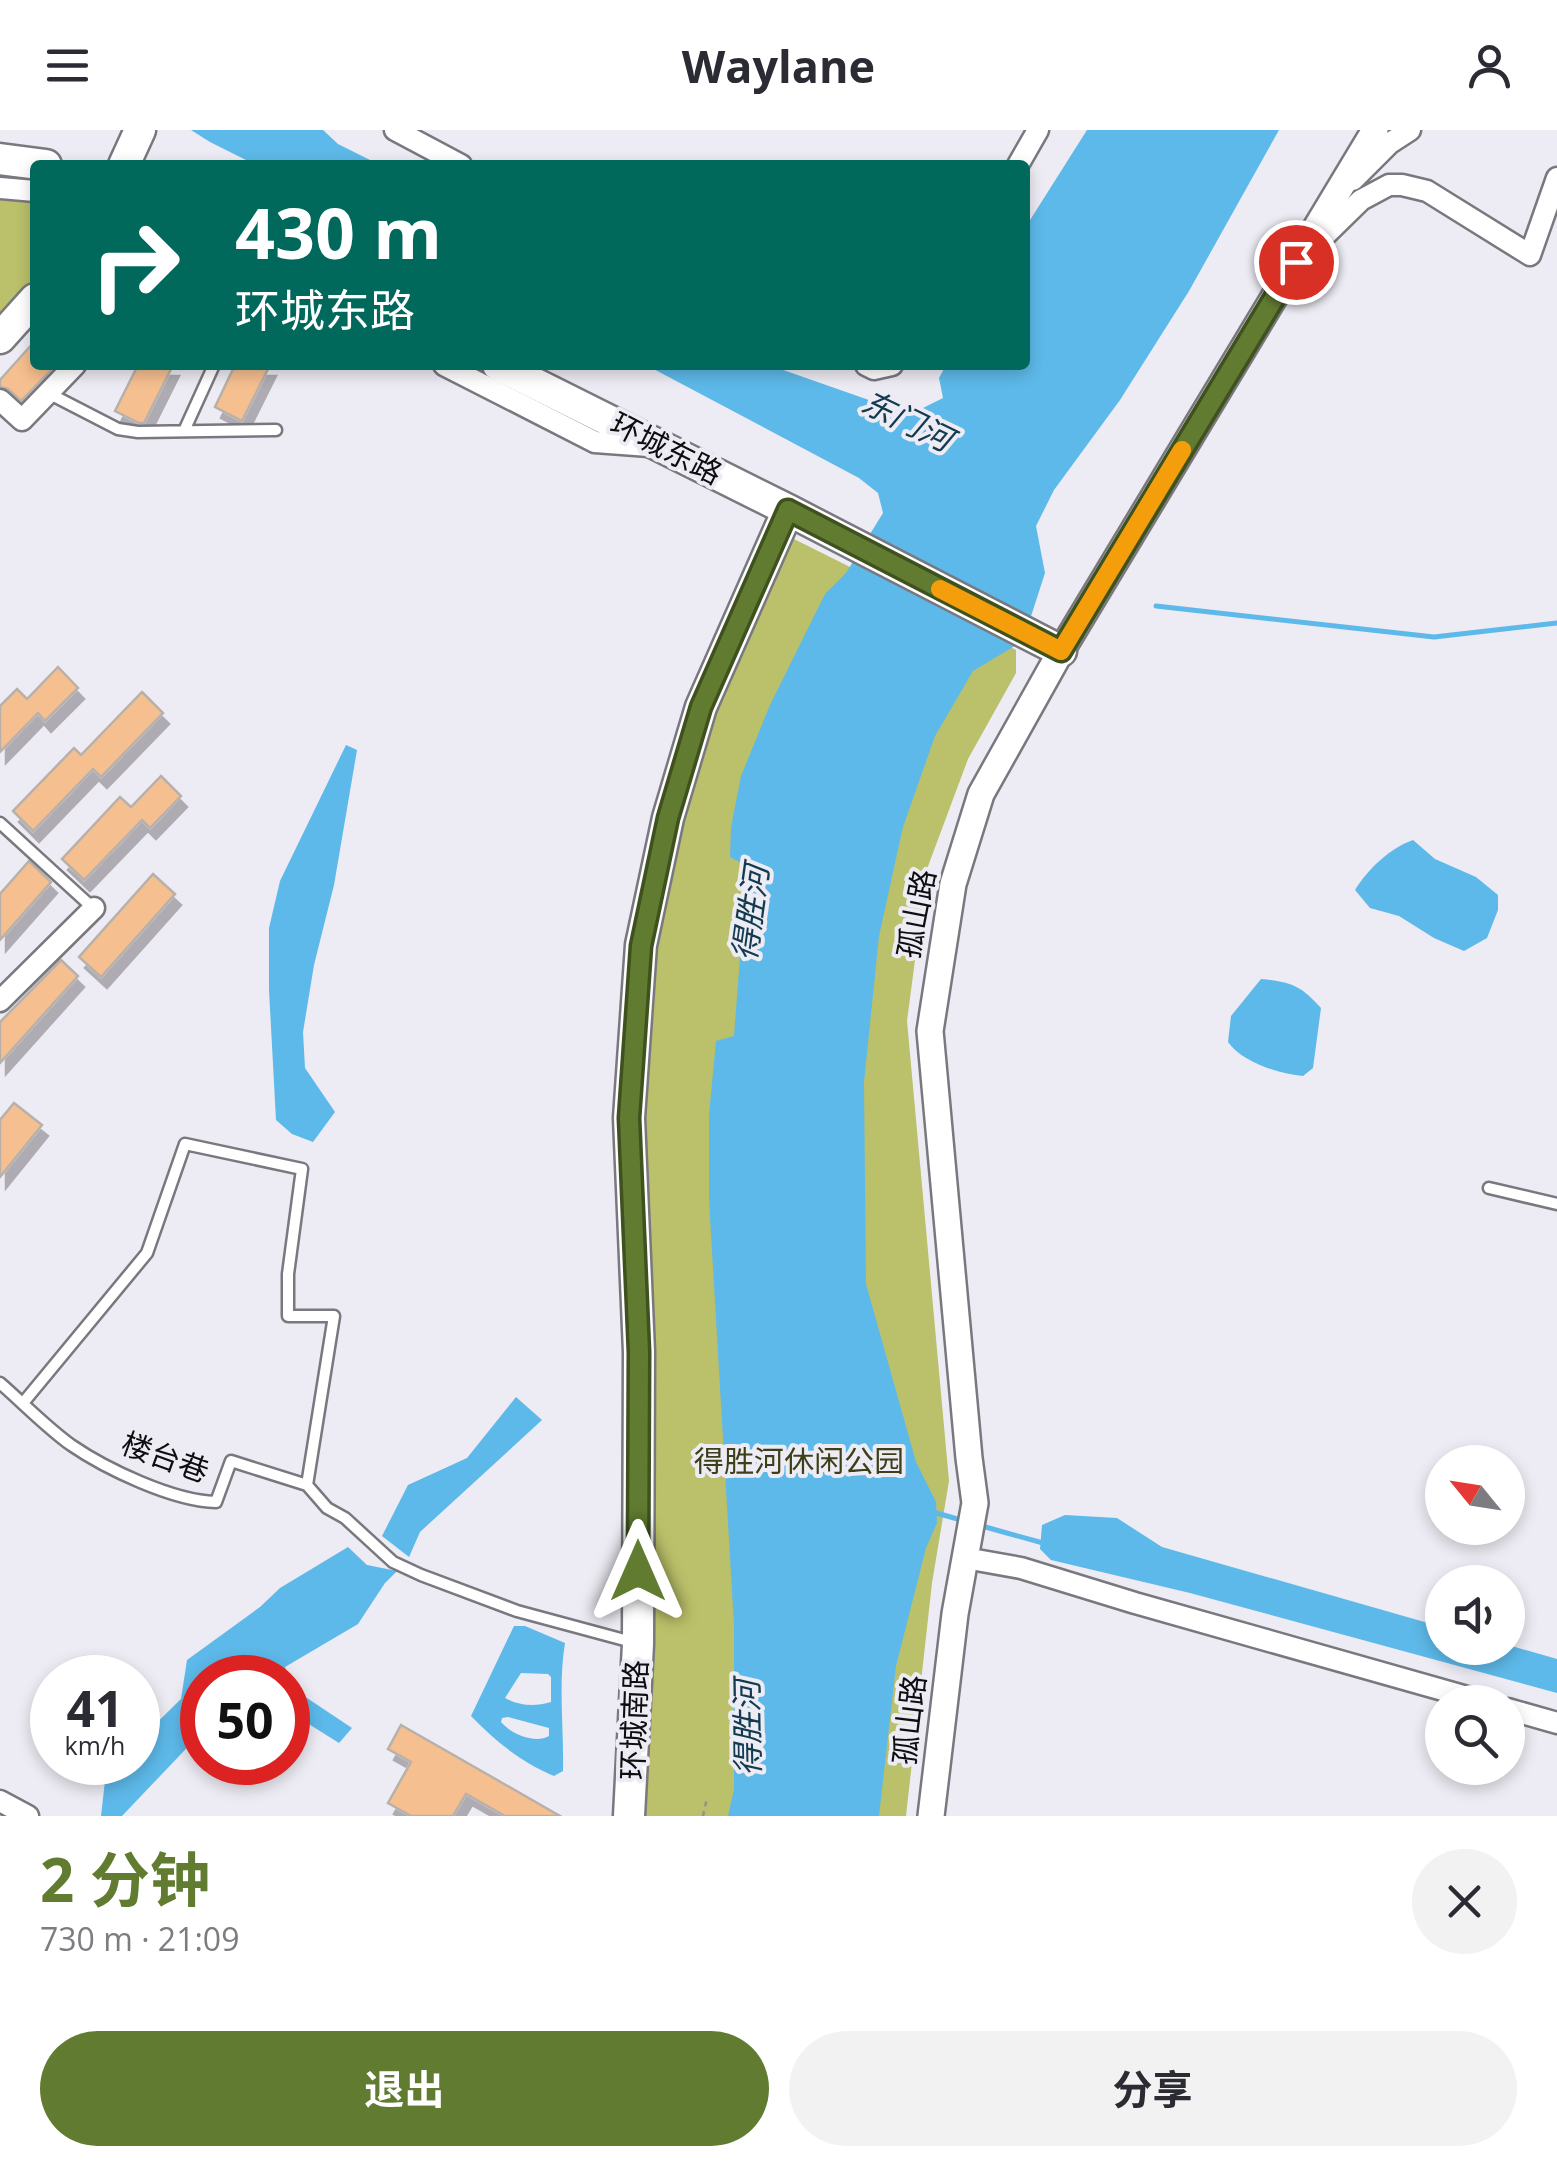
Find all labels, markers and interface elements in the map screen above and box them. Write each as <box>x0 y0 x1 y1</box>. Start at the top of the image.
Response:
text: Waylane <box>682 35 875 96</box>
icon: menu <box>40 38 95 93</box>
icon: person <box>1462 38 1517 93</box>
text: 430 m <box>235 184 442 280</box>
icon: right <box>70 200 200 330</box>
pin <box>1254 220 1339 305</box>
icon: arrive <box>1269 235 1324 290</box>
text: 环城东路 <box>235 279 415 340</box>
water label: 东门河 <box>855 379 966 463</box>
street label: 环城东路 <box>604 402 729 493</box>
water label: 得胜河 <box>722 856 778 963</box>
street label: 孤山路 <box>887 866 944 962</box>
street label: 楼台巷 <box>116 1422 215 1491</box>
park label: 得胜河休闲公园 <box>694 1440 904 1481</box>
north arrow <box>1425 1445 1525 1545</box>
map controls <box>1425 1445 1525 1785</box>
position arrow <box>586 1519 690 1623</box>
button: sound <box>1425 1565 1525 1665</box>
speed limit sign: 50 <box>180 1655 310 1785</box>
street label: 环城南路 <box>611 1659 656 1781</box>
street label: 孤山路 <box>883 1673 934 1767</box>
text: 41 <box>66 1674 124 1742</box>
water label: 得胜河 <box>724 1674 769 1776</box>
button: search <box>1425 1685 1525 1785</box>
text: km/h <box>65 1728 125 1762</box>
text: 2 分钟 <box>40 1838 210 1920</box>
button: close <box>1412 1849 1517 1954</box>
text: 730 m · 21:09 <box>40 1917 239 1960</box>
button: 退出 <box>40 2031 769 2146</box>
button: 分享 <box>789 2031 1517 2146</box>

